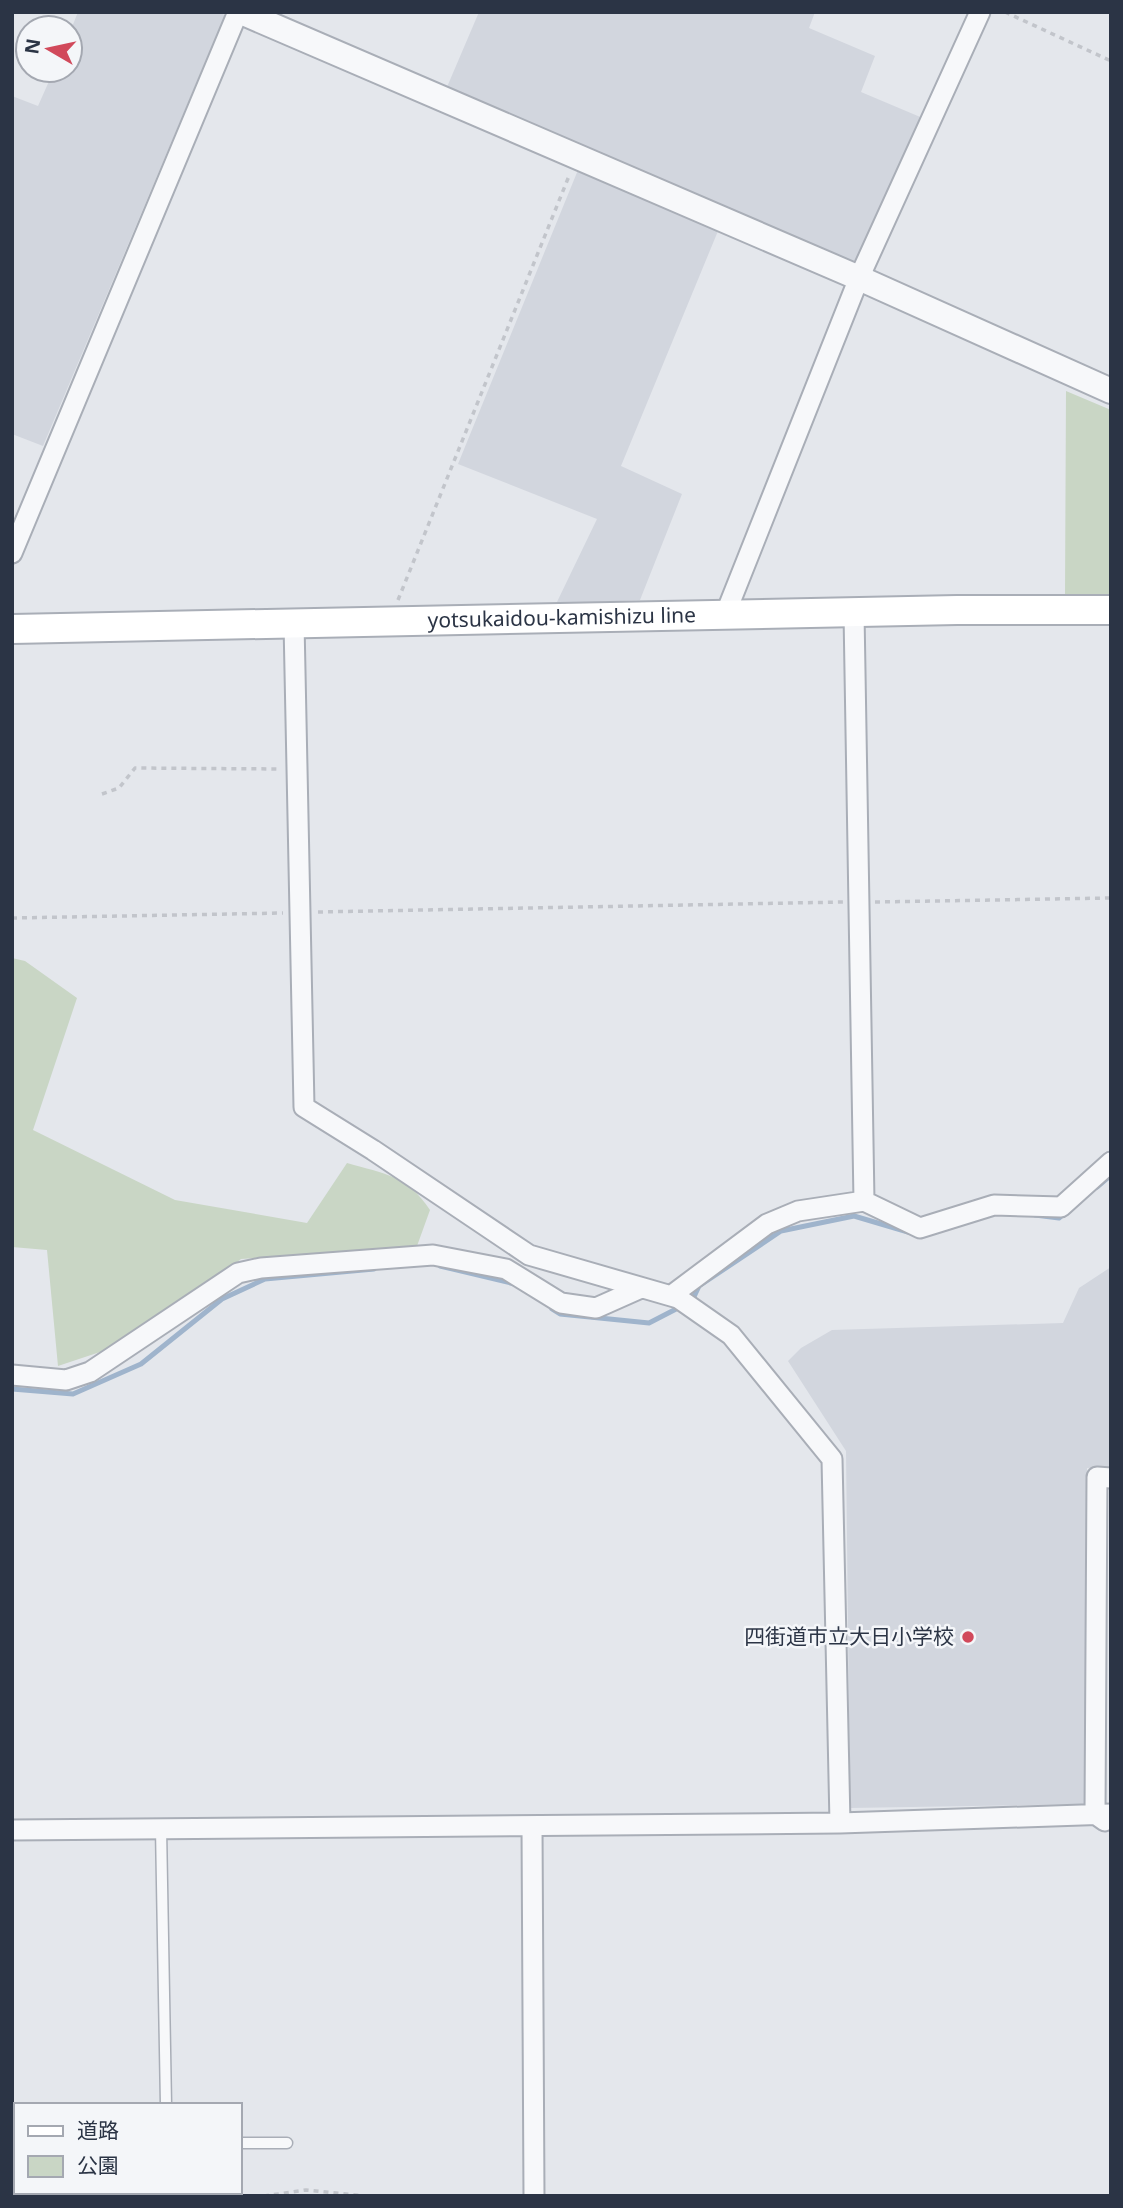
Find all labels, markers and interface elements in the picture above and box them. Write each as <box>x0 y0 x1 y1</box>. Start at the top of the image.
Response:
north arrow <box>14 14 84 84</box>
text: N <box>18 37 46 56</box>
street label: yotsukaidou-kamishizu line <box>427 600 696 634</box>
place label: 四街道市立大日小学校 <box>744 1622 954 1650</box>
marker: 四街道市立大日小学校 <box>960 1629 976 1645</box>
legend <box>14 2103 242 2194</box>
text: 道路 <box>77 2116 119 2144</box>
text: 公園 <box>77 2151 119 2179</box>

